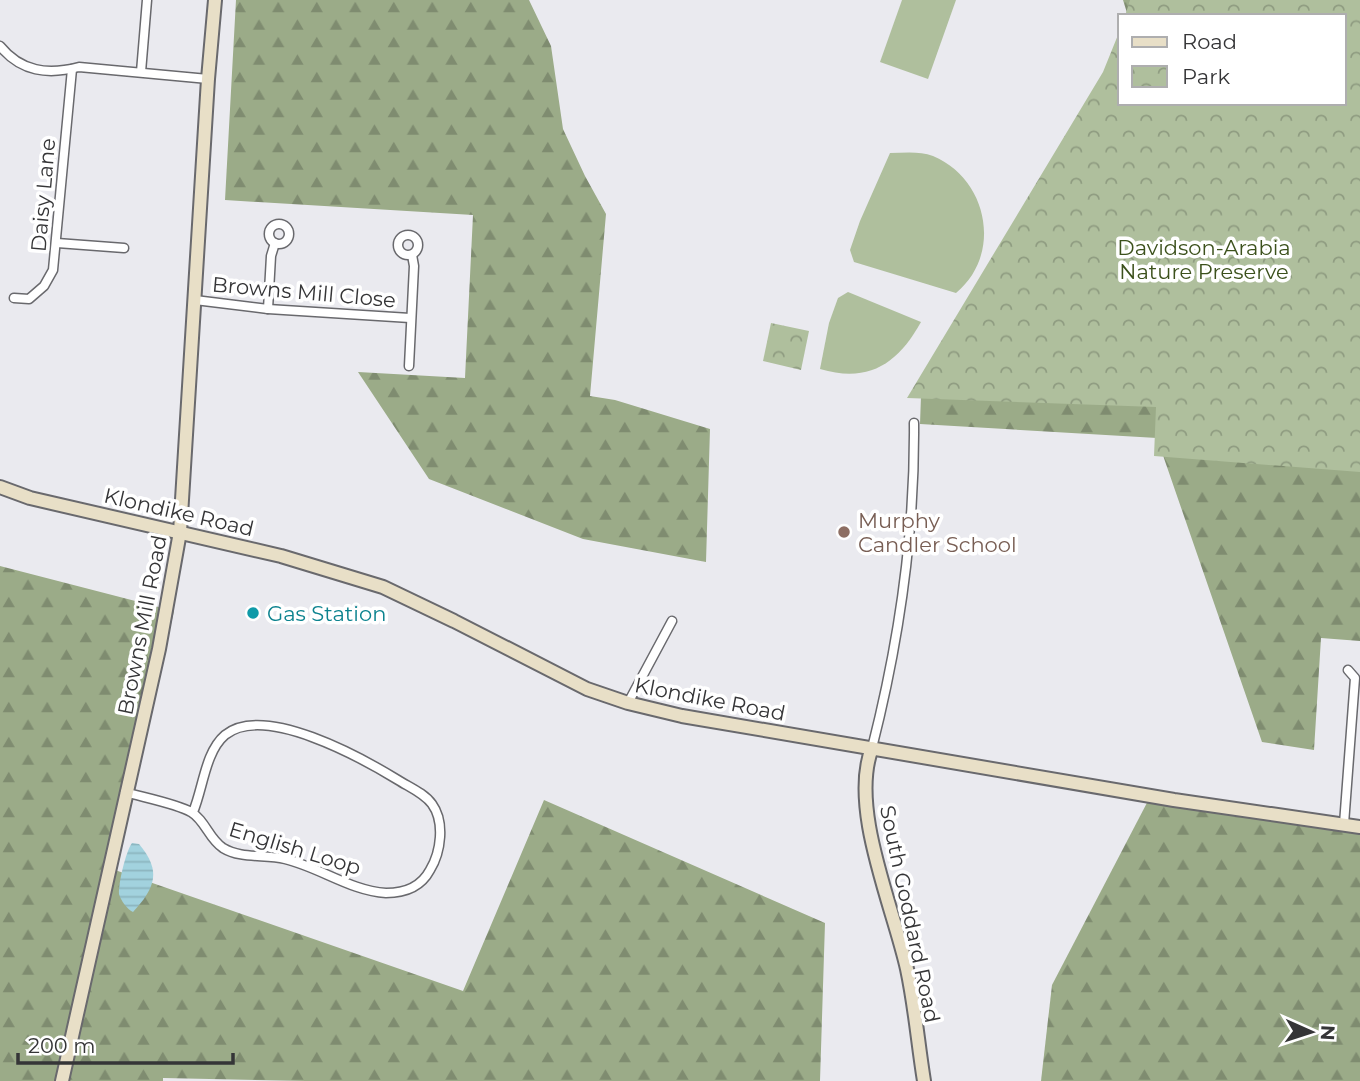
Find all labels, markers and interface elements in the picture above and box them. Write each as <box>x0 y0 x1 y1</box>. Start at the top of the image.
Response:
legend <box>1118 14 1346 105</box>
text: Road <box>1182 29 1237 54</box>
text: Park <box>1182 64 1230 89</box>
street label: Daisy Lane <box>26 137 60 253</box>
park label: Davidson-Arabia Nature Preserve <box>1117 235 1291 284</box>
street label: Browns Mill Close <box>211 272 397 312</box>
street label: Klondike Road <box>102 483 256 541</box>
place label: Murphy Candler School <box>858 508 1017 557</box>
marker: Murphy Candler School <box>836 524 852 540</box>
street label: Browns Mill Road <box>112 533 172 717</box>
place label: Gas Station <box>267 601 386 626</box>
marker: Gas Station <box>245 605 261 621</box>
street label: Klondike Road <box>632 672 788 726</box>
street label: South Goddard Road <box>875 803 945 1025</box>
street label: English Loop <box>226 816 364 880</box>
north arrow <box>1276 997 1346 1067</box>
scale bar <box>18 1021 233 1066</box>
text: N <box>1316 1025 1339 1041</box>
text: 200 m <box>28 1033 95 1058</box>

